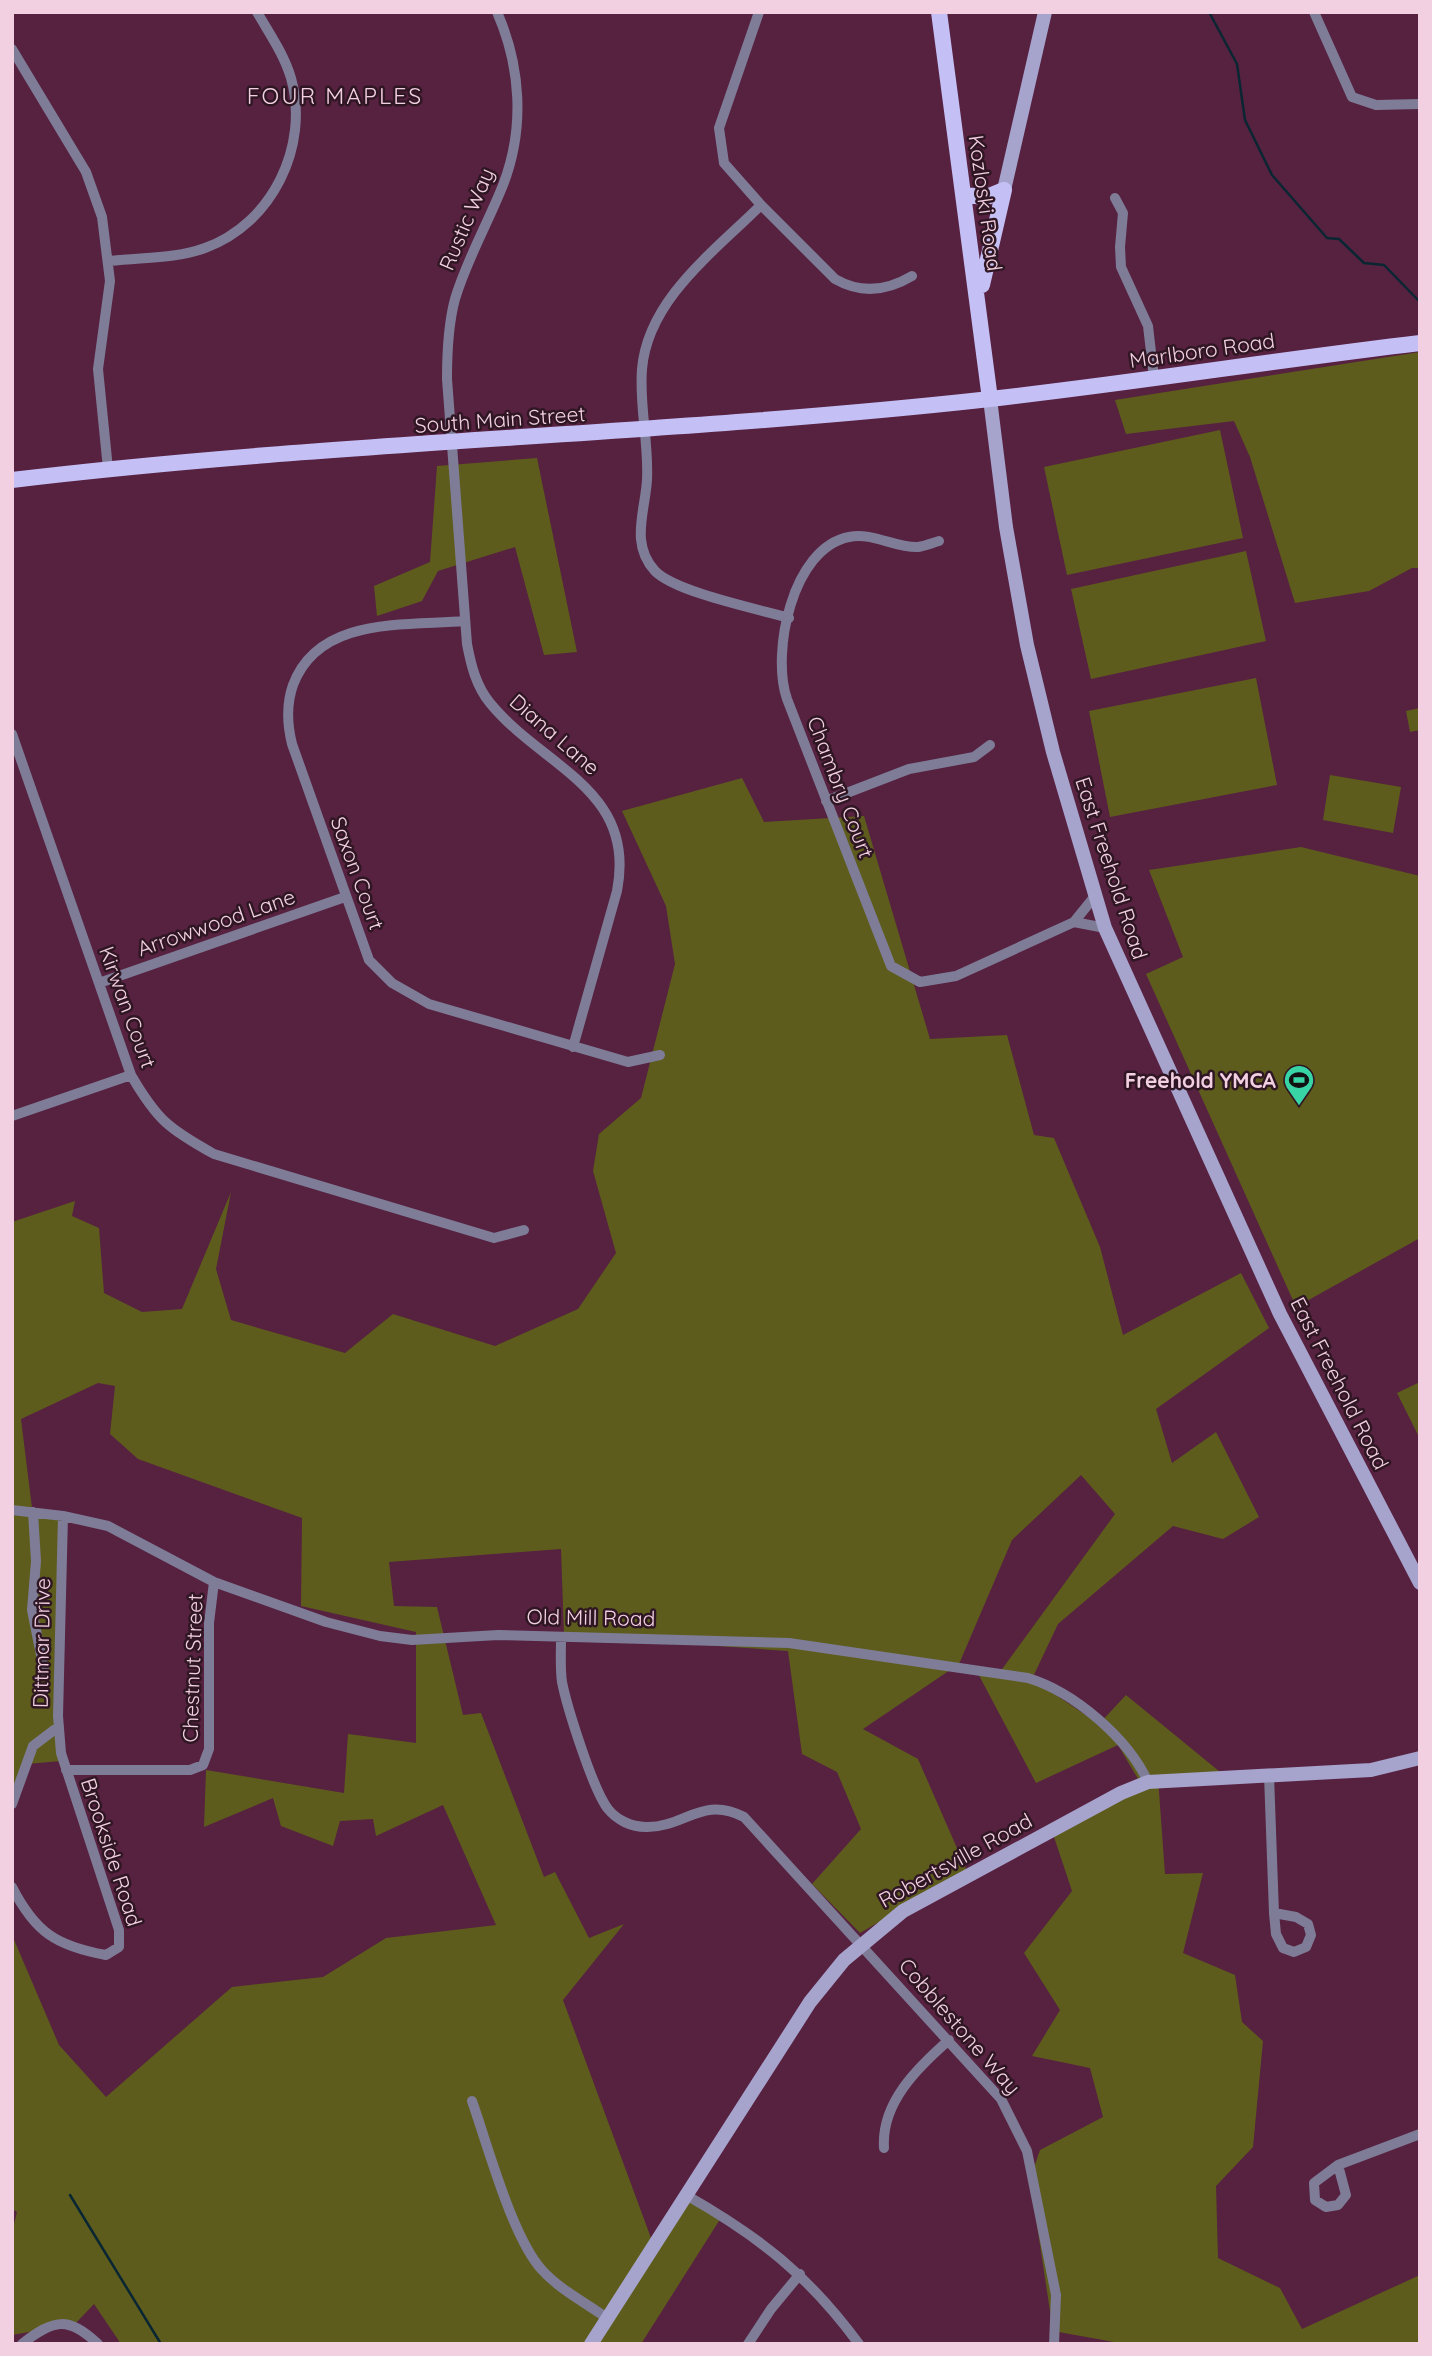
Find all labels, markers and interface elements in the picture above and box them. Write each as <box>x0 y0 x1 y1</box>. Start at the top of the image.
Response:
district label: FOUR MAPLES <box>247 81 423 110</box>
street label: Kozloski Road <box>964 133 1008 273</box>
street label: Rustic Way <box>433 164 499 274</box>
street label: Marlboro Road <box>1128 327 1276 373</box>
street label: South Main Street <box>414 400 586 438</box>
street label: Diana Lane <box>505 688 605 780</box>
street label: Chambry Court <box>802 713 880 861</box>
street label: East Freehold Road <box>1070 774 1154 962</box>
street label: Saxon Court <box>326 813 390 933</box>
street label: Arrowwood Lane <box>134 883 298 961</box>
street label: Kirwan Court <box>94 942 162 1072</box>
sports icon: Freehold YMCA <box>1282 1063 1316 1107</box>
place label: Freehold YMCA <box>1125 1067 1277 1093</box>
street label: East Freehold Road <box>1285 1292 1395 1474</box>
street label: Dittmar Drive <box>27 1578 55 1708</box>
street label: Chestnut Street <box>176 1593 208 1743</box>
street label: Old Mill Road <box>527 1603 655 1631</box>
street label: Brookside Road <box>76 1774 148 1930</box>
street label: Robertsville Road <box>874 1807 1036 1913</box>
street label: Cobblestone Way <box>894 1952 1026 2100</box>

